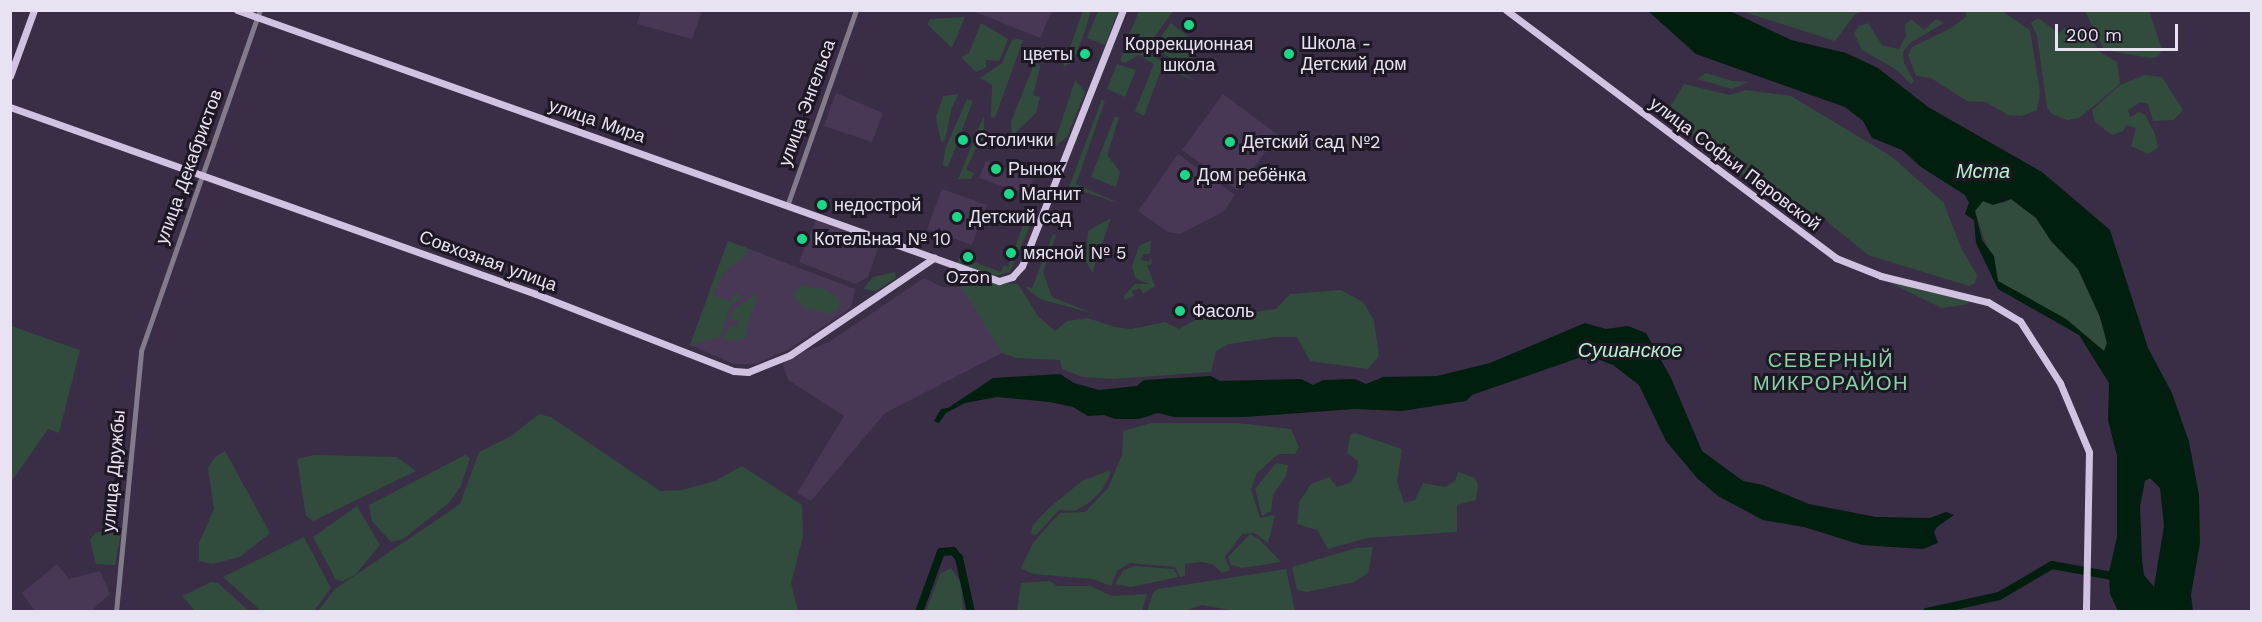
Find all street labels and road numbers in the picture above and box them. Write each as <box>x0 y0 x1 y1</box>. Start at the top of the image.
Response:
street label: улица Энгельса <box>774 37 840 169</box>
street label: улица Декабристов <box>151 87 227 247</box>
street label: улица Софьи Перовской <box>1645 93 1825 235</box>
street label: улица Мира <box>546 94 648 148</box>
street label: Совхозная улица <box>416 226 560 296</box>
street label: улица Дружбы <box>98 409 130 533</box>

